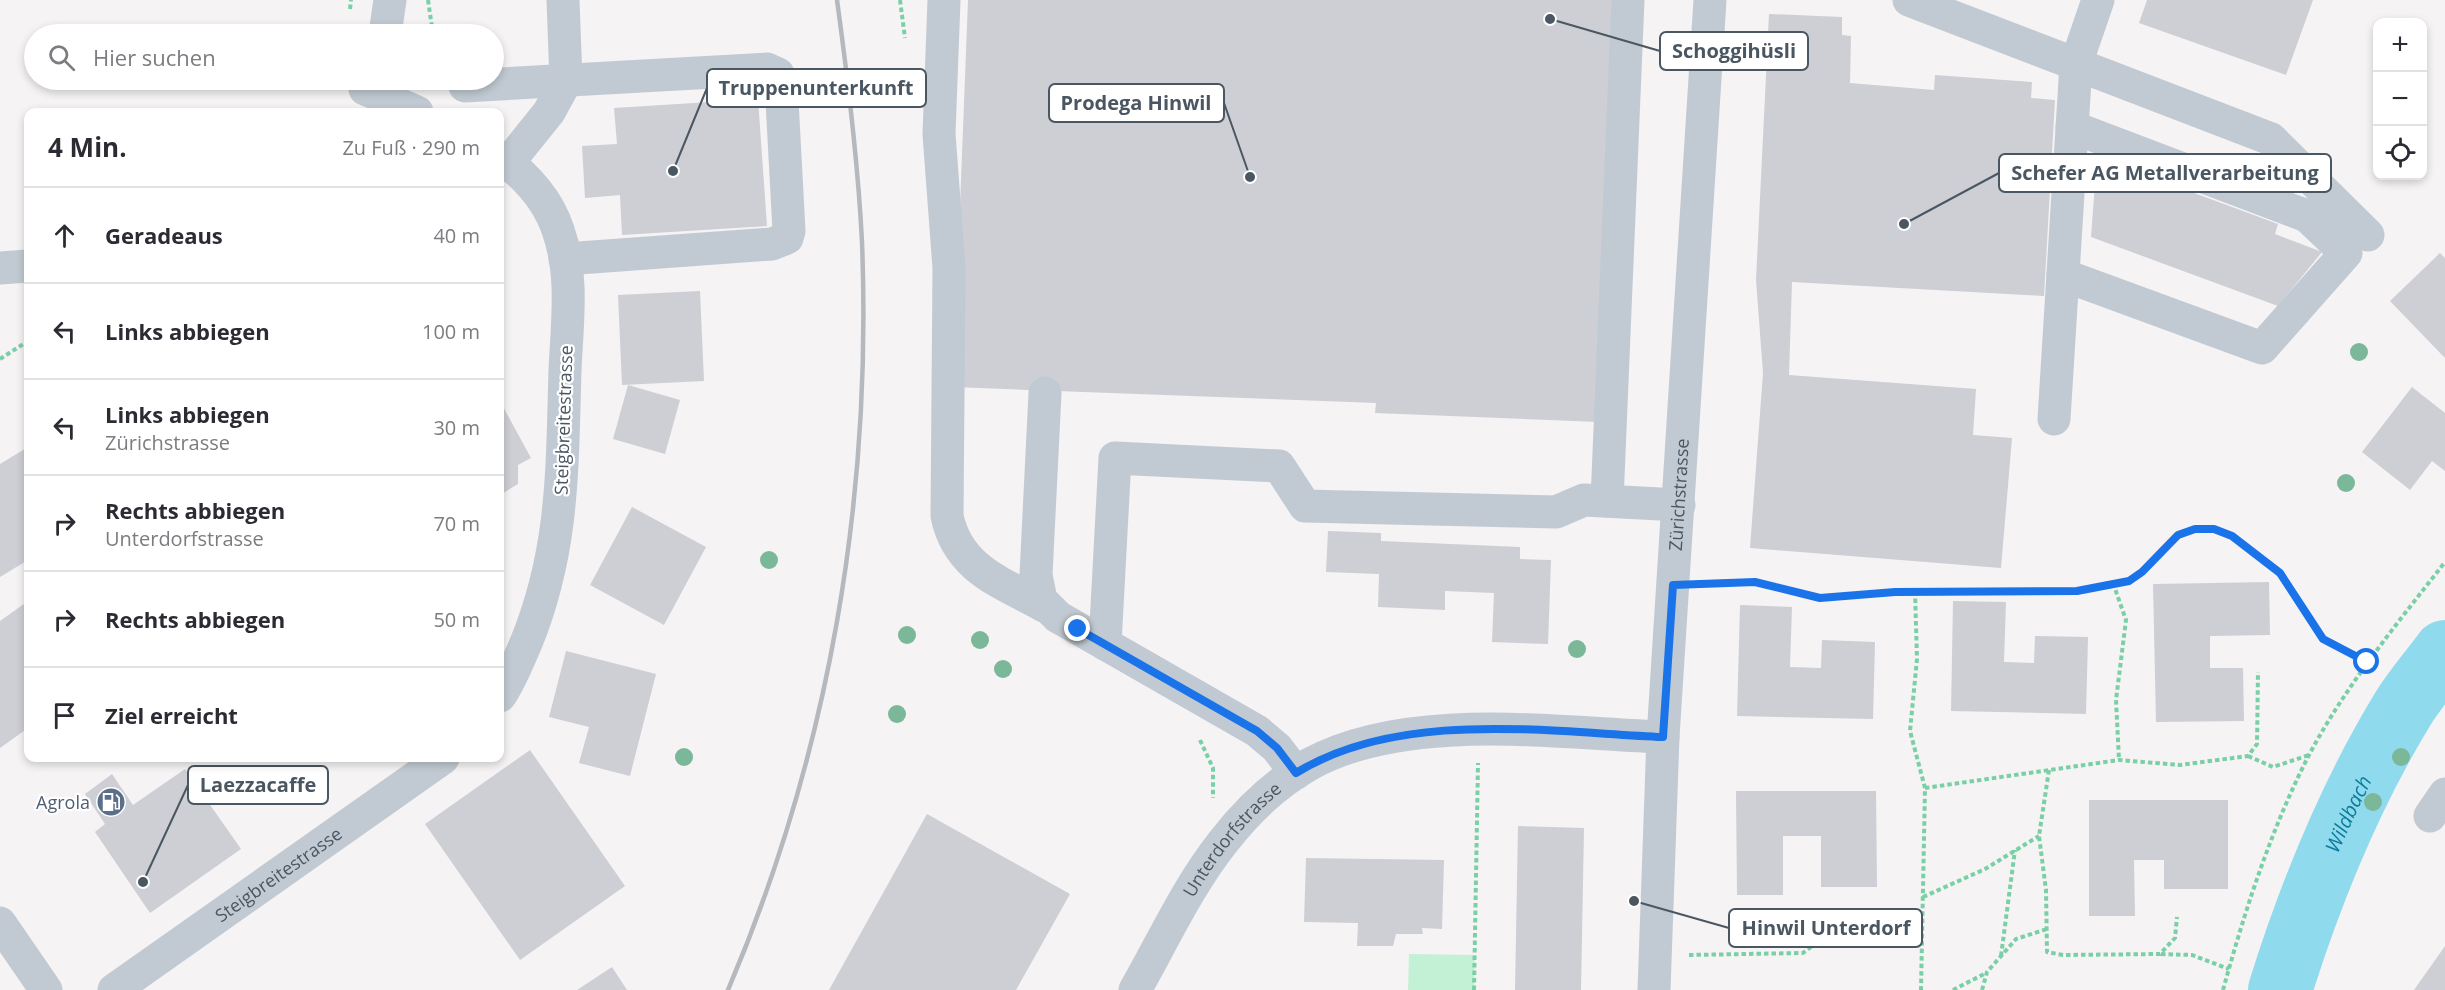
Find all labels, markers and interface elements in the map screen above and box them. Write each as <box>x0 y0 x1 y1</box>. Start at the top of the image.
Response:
map controls <box>2373 18 2427 180</box>
button: + <box>2373 18 2427 72</box>
search box <box>24 24 504 90</box>
callout: Schoggihüsli <box>1660 32 1808 70</box>
text: Schoggihüsli <box>1672 37 1796 64</box>
icon: search <box>45 41 78 74</box>
text: Hier suchen <box>93 42 216 72</box>
callout: Truppenunterkunft <box>707 69 926 107</box>
button: − <box>2373 72 2427 126</box>
text: Truppenunterkunft <box>718 74 914 101</box>
callout: Prodega Hinwil <box>1049 84 1224 122</box>
text: Prodega Hinwil <box>1061 89 1211 116</box>
button: locate <box>2373 126 2427 180</box>
text: 4 Min. <box>48 129 127 165</box>
text: Zu Fuß · 290 m <box>342 134 480 161</box>
callout: Schefer AG Metallverarbeitung <box>1999 154 2331 192</box>
text: Schefer AG Metallverarbeitung <box>2011 159 2319 186</box>
icon: ahead <box>48 219 81 252</box>
text: Geradeaus <box>105 220 223 250</box>
text: 40 m <box>433 222 480 249</box>
icon: left <box>48 315 81 348</box>
text: Links abbiegen <box>105 316 270 346</box>
text: 100 m <box>422 318 480 345</box>
street label: Steigbreitestrasse <box>548 345 578 495</box>
text: Links abbiegen <box>105 399 270 429</box>
icon: left <box>48 411 81 444</box>
text: 30 m <box>433 414 480 441</box>
text: Zürichstrasse <box>105 429 230 456</box>
street label: Zürichstrasse <box>1663 438 1694 552</box>
text: Rechts abbiegen <box>105 495 285 525</box>
icon: right <box>48 507 81 540</box>
text: 70 m <box>433 510 480 537</box>
text: Unterdorfstrasse <box>105 525 264 552</box>
icon: right <box>48 603 81 636</box>
text: Rechts abbiegen <box>105 604 285 634</box>
text: 50 m <box>433 606 480 633</box>
route end <box>1064 615 1090 641</box>
route start <box>2353 648 2379 674</box>
icon: arrive <box>48 699 81 732</box>
text: Ziel erreicht <box>105 700 238 730</box>
callout: Laezzacaffe <box>188 766 328 804</box>
water label: Wildbach <box>2318 770 2377 856</box>
text: Laezzacaffe <box>200 771 316 798</box>
street label: Unterdorfstrasse <box>1177 776 1286 901</box>
fuel station icon: Agrola <box>95 786 127 818</box>
place label: Agrola <box>36 790 90 814</box>
street label: Steigbreitestrasse <box>210 821 346 927</box>
callout: Hinwil Unterdorf <box>1729 909 1922 947</box>
text: Hinwil Unterdorf <box>1742 914 1912 941</box>

